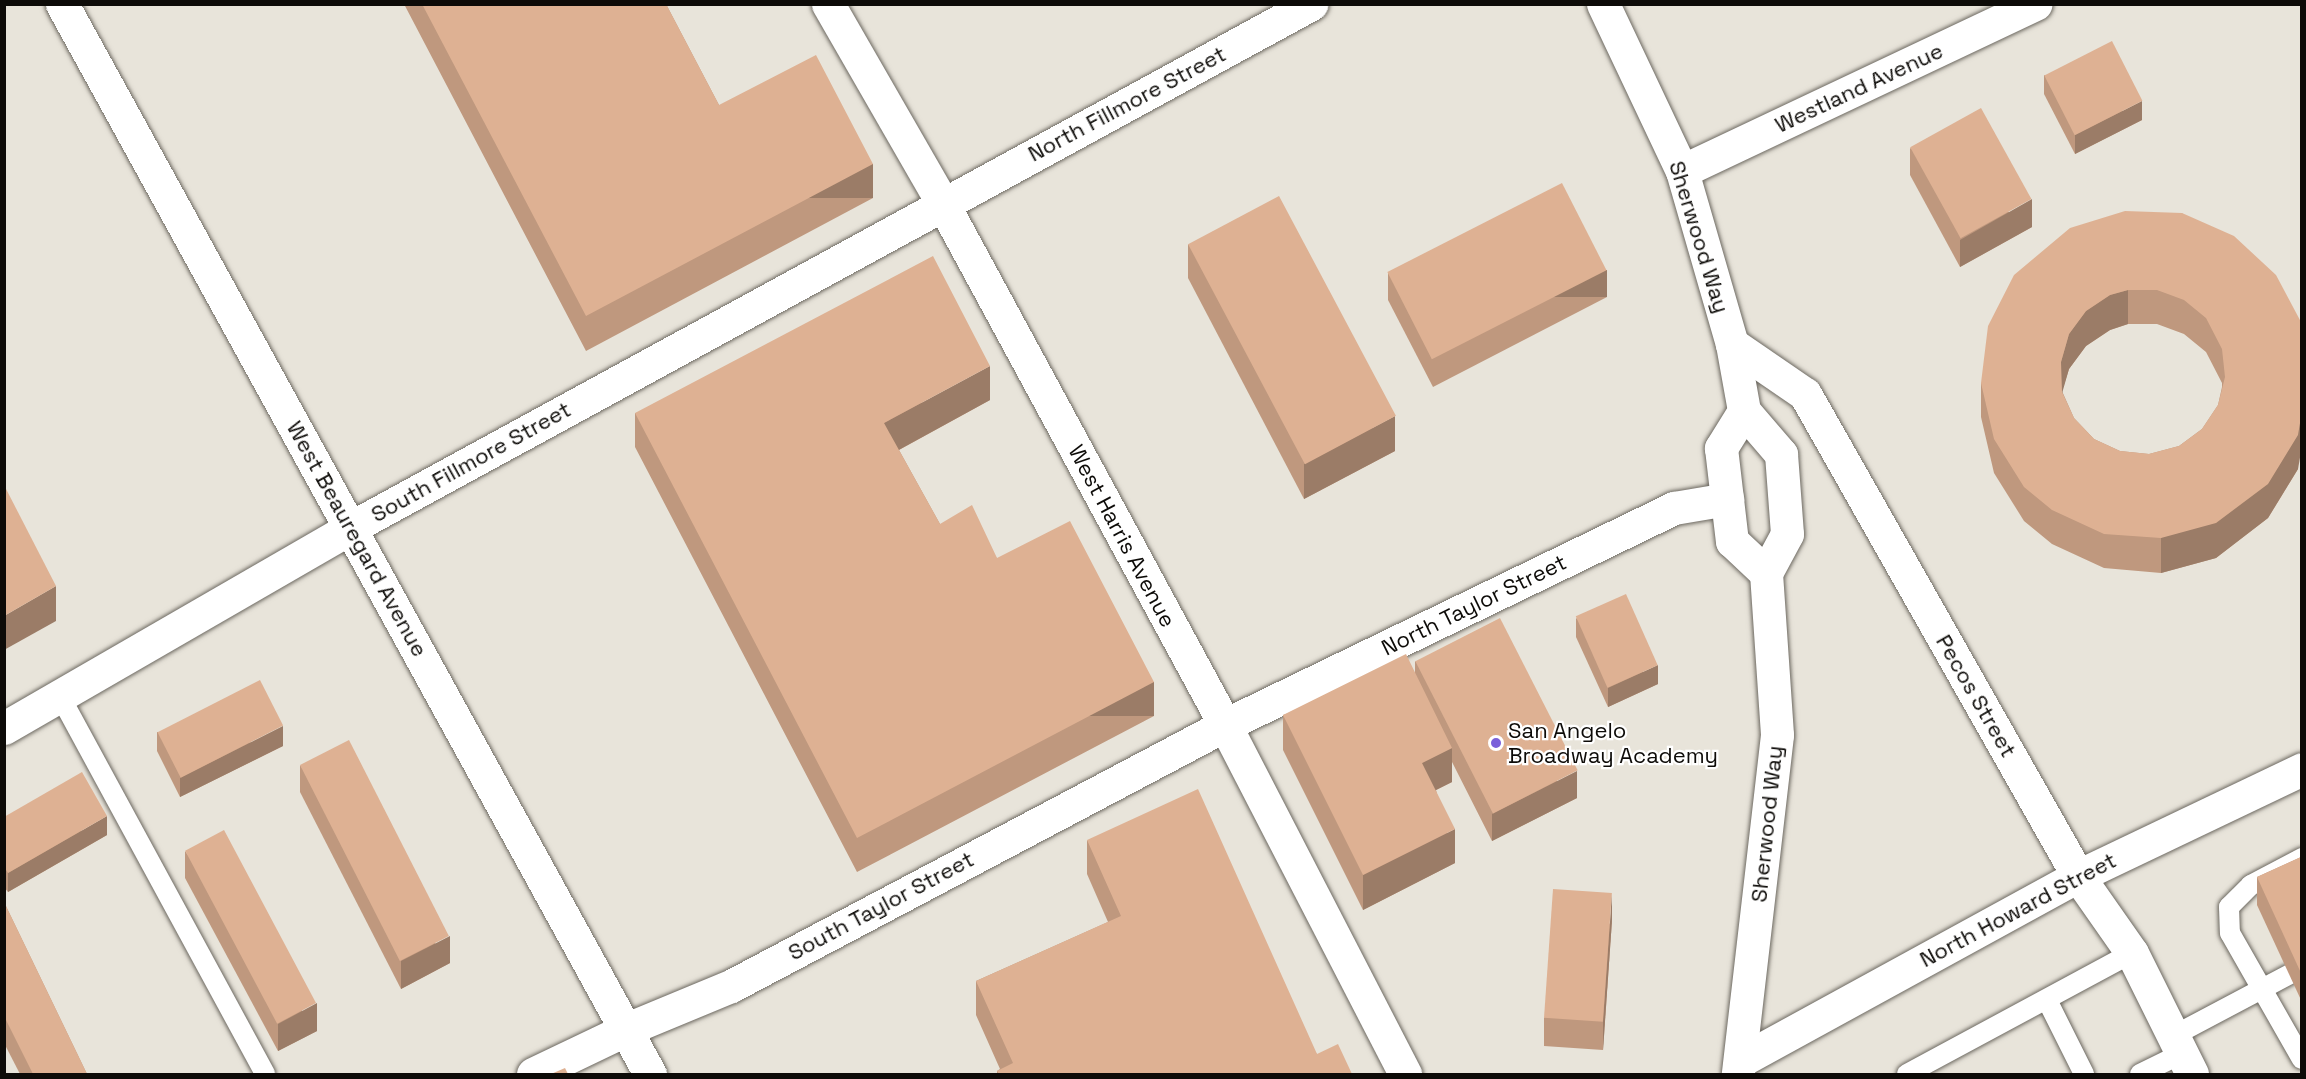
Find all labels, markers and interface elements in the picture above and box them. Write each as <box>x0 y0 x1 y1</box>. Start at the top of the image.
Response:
street label: Westland Avenue <box>1771 37 1947 139</box>
street label: North Fillmore Street <box>1024 41 1230 167</box>
street label: Sherwood Way <box>1663 158 1735 316</box>
street label: South Fillmore Street <box>367 396 575 528</box>
street label: West Beauregard Avenue <box>281 416 433 662</box>
street label: West Harris Avenue <box>1063 440 1181 632</box>
street label: North Taylor Street <box>1377 549 1571 661</box>
street label: Pecos Street <box>1930 630 2022 762</box>
place label: San Angelo Broadway Academy <box>1508 717 1718 768</box>
marker: San Angelo Broadway Academy <box>1489 736 1503 750</box>
street label: Sherwood Way <box>1746 744 1788 904</box>
street label: South Taylor Street <box>783 846 979 966</box>
street label: North Howard Street <box>1915 847 2121 973</box>

